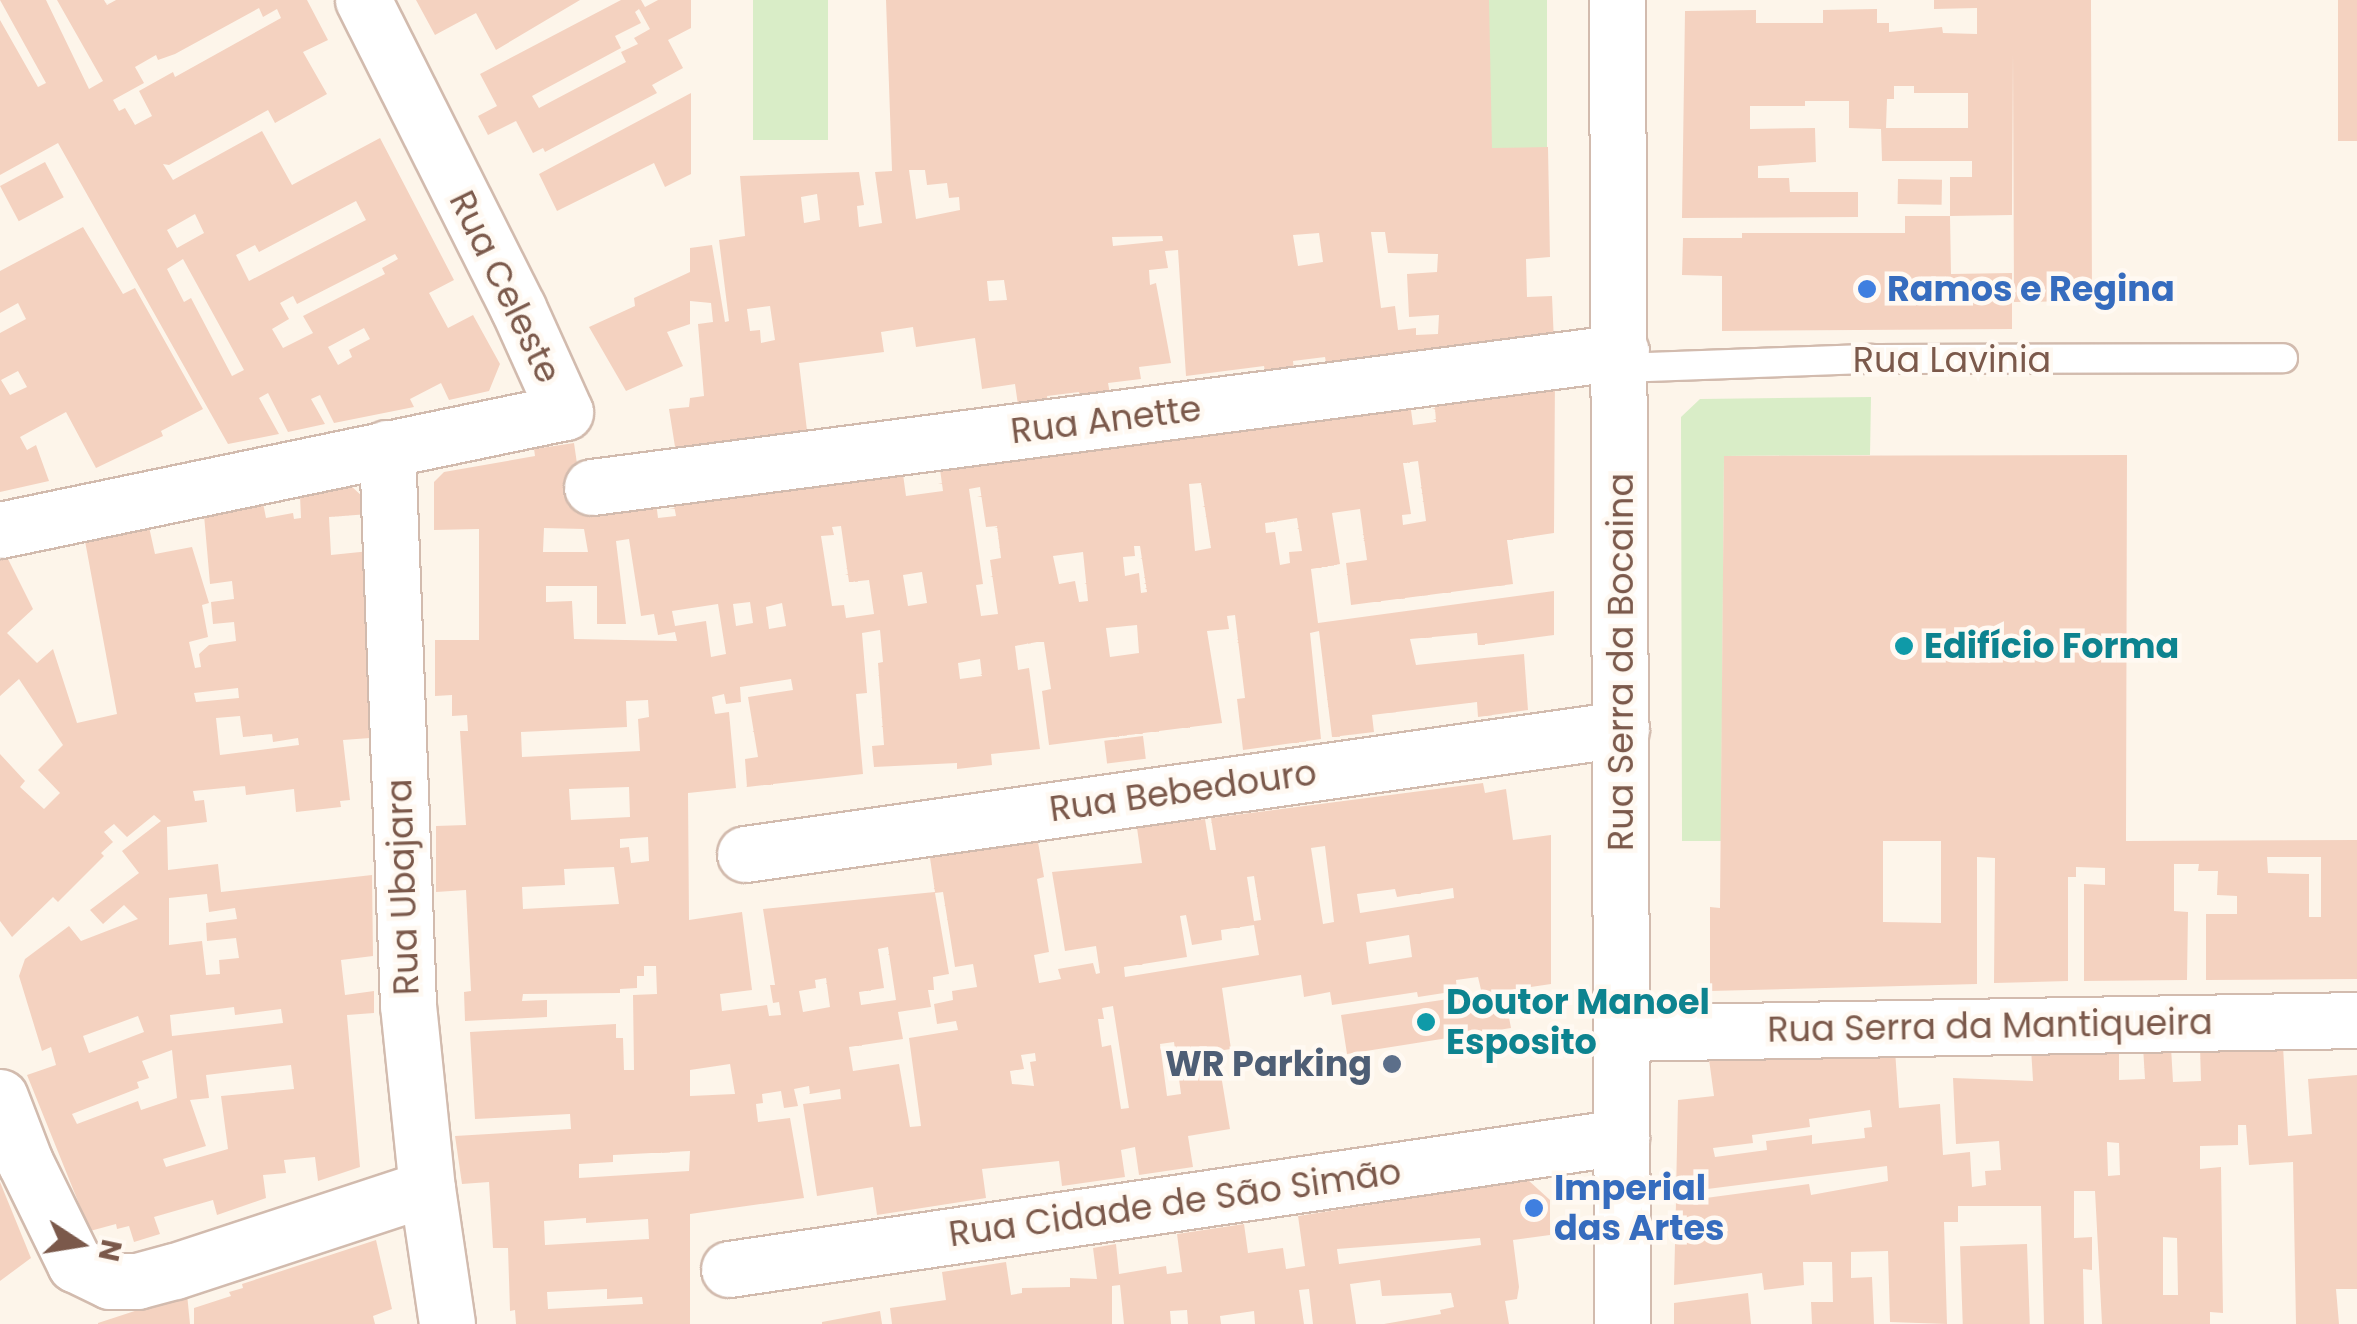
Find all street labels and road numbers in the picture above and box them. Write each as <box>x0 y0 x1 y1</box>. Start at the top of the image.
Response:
street label: Rua Celeste <box>440 184 570 390</box>
street label: Rua Lavinia <box>1853 339 2051 381</box>
street label: Rua Anette <box>1008 387 1204 453</box>
street label: Rua Serra da Bocaina <box>1600 473 1642 851</box>
street label: Rua Bebedouro <box>1047 751 1319 831</box>
street label: Rua Ubajara <box>378 778 428 996</box>
street label: Rua Serra da Mantiqueira <box>1767 1001 2213 1051</box>
street label: Rua Cidade de São Simão <box>946 1150 1404 1256</box>

